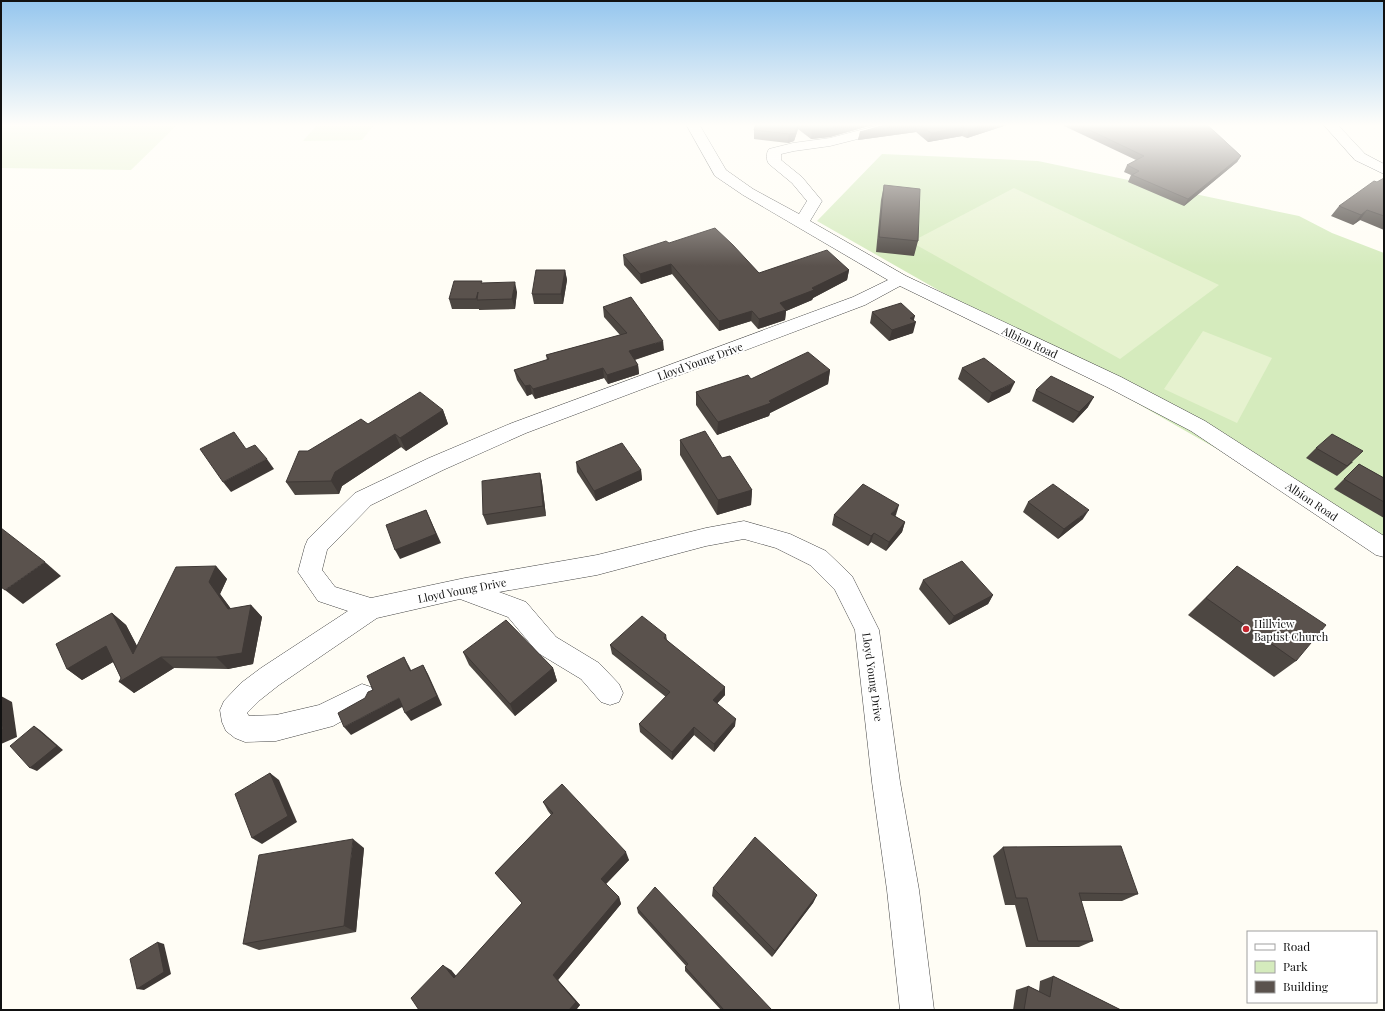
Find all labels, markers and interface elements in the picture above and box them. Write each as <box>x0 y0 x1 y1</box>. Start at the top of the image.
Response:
street label: Albion Road <box>999 322 1061 362</box>
street label: Lloyd Young Drive <box>655 338 745 383</box>
street label: Albion Road <box>1282 477 1342 524</box>
street label: Lloyd Young Drive <box>417 574 508 606</box>
place label: Hillview Baptist Church <box>1254 616 1329 644</box>
marker: Hillview Baptist Church <box>1241 624 1251 634</box>
street label: Lloyd Young Drive <box>859 632 887 723</box>
legend <box>1247 931 1377 1003</box>
text: Road <box>1283 938 1310 954</box>
text: Park <box>1283 958 1308 974</box>
text: Building <box>1283 978 1329 994</box>

